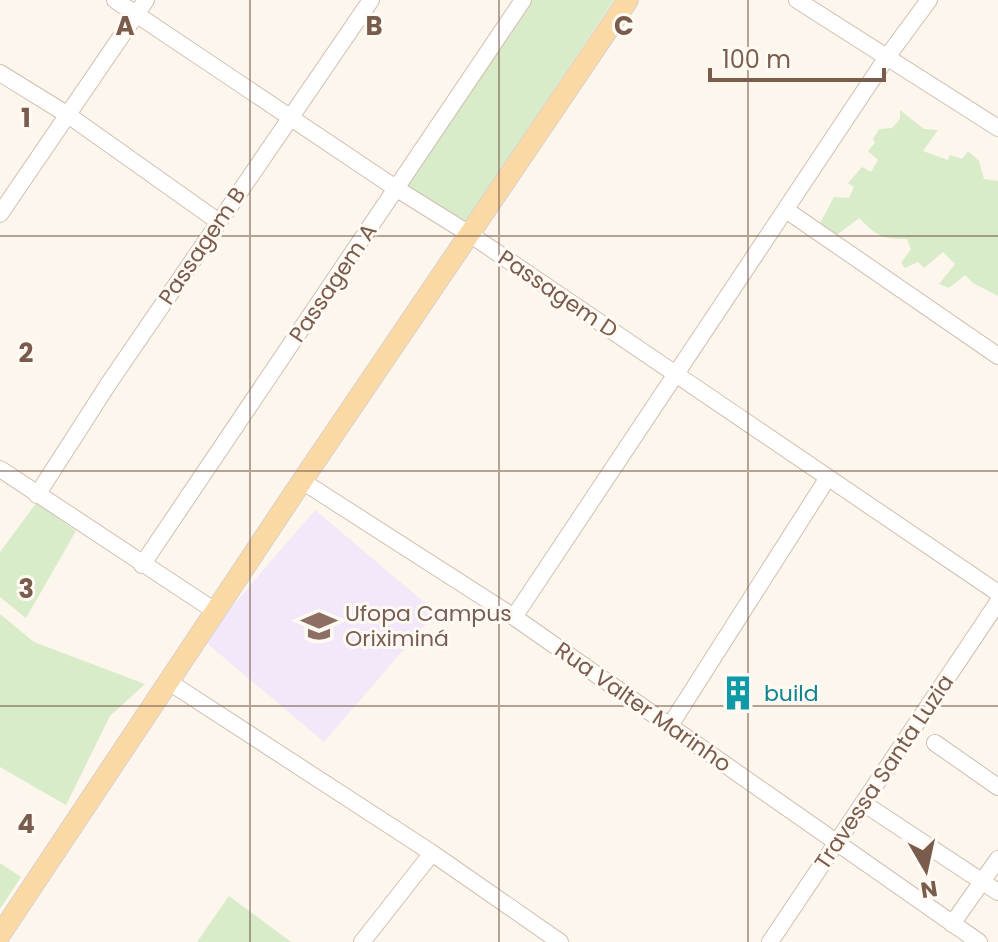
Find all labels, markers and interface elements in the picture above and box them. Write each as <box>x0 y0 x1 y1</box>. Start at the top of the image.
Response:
text: A <box>115 8 135 44</box>
text: B <box>365 8 383 44</box>
text: C <box>614 8 634 44</box>
scale bar <box>710 32 884 82</box>
text: 100 m <box>722 43 791 76</box>
text: 1 <box>21 100 31 136</box>
street label: Passagem B <box>151 181 253 311</box>
street label: Passagem A <box>282 217 384 349</box>
street label: Passagem D <box>492 243 624 345</box>
text: 2 <box>19 335 34 371</box>
text: 3 <box>18 571 34 607</box>
place label: Ufopa Campus Oriximiná <box>345 598 512 654</box>
school or university icon: Ufopa Campus Oriximiná <box>300 607 338 645</box>
street label: Rua Valter Marinho <box>549 634 737 780</box>
street label: Travessa Santa Luzia <box>807 668 961 876</box>
building icon: build <box>719 674 757 712</box>
place label: build <box>764 678 819 709</box>
text: 4 <box>17 806 35 842</box>
north arrow <box>886 830 966 910</box>
text: N <box>918 873 940 906</box>

